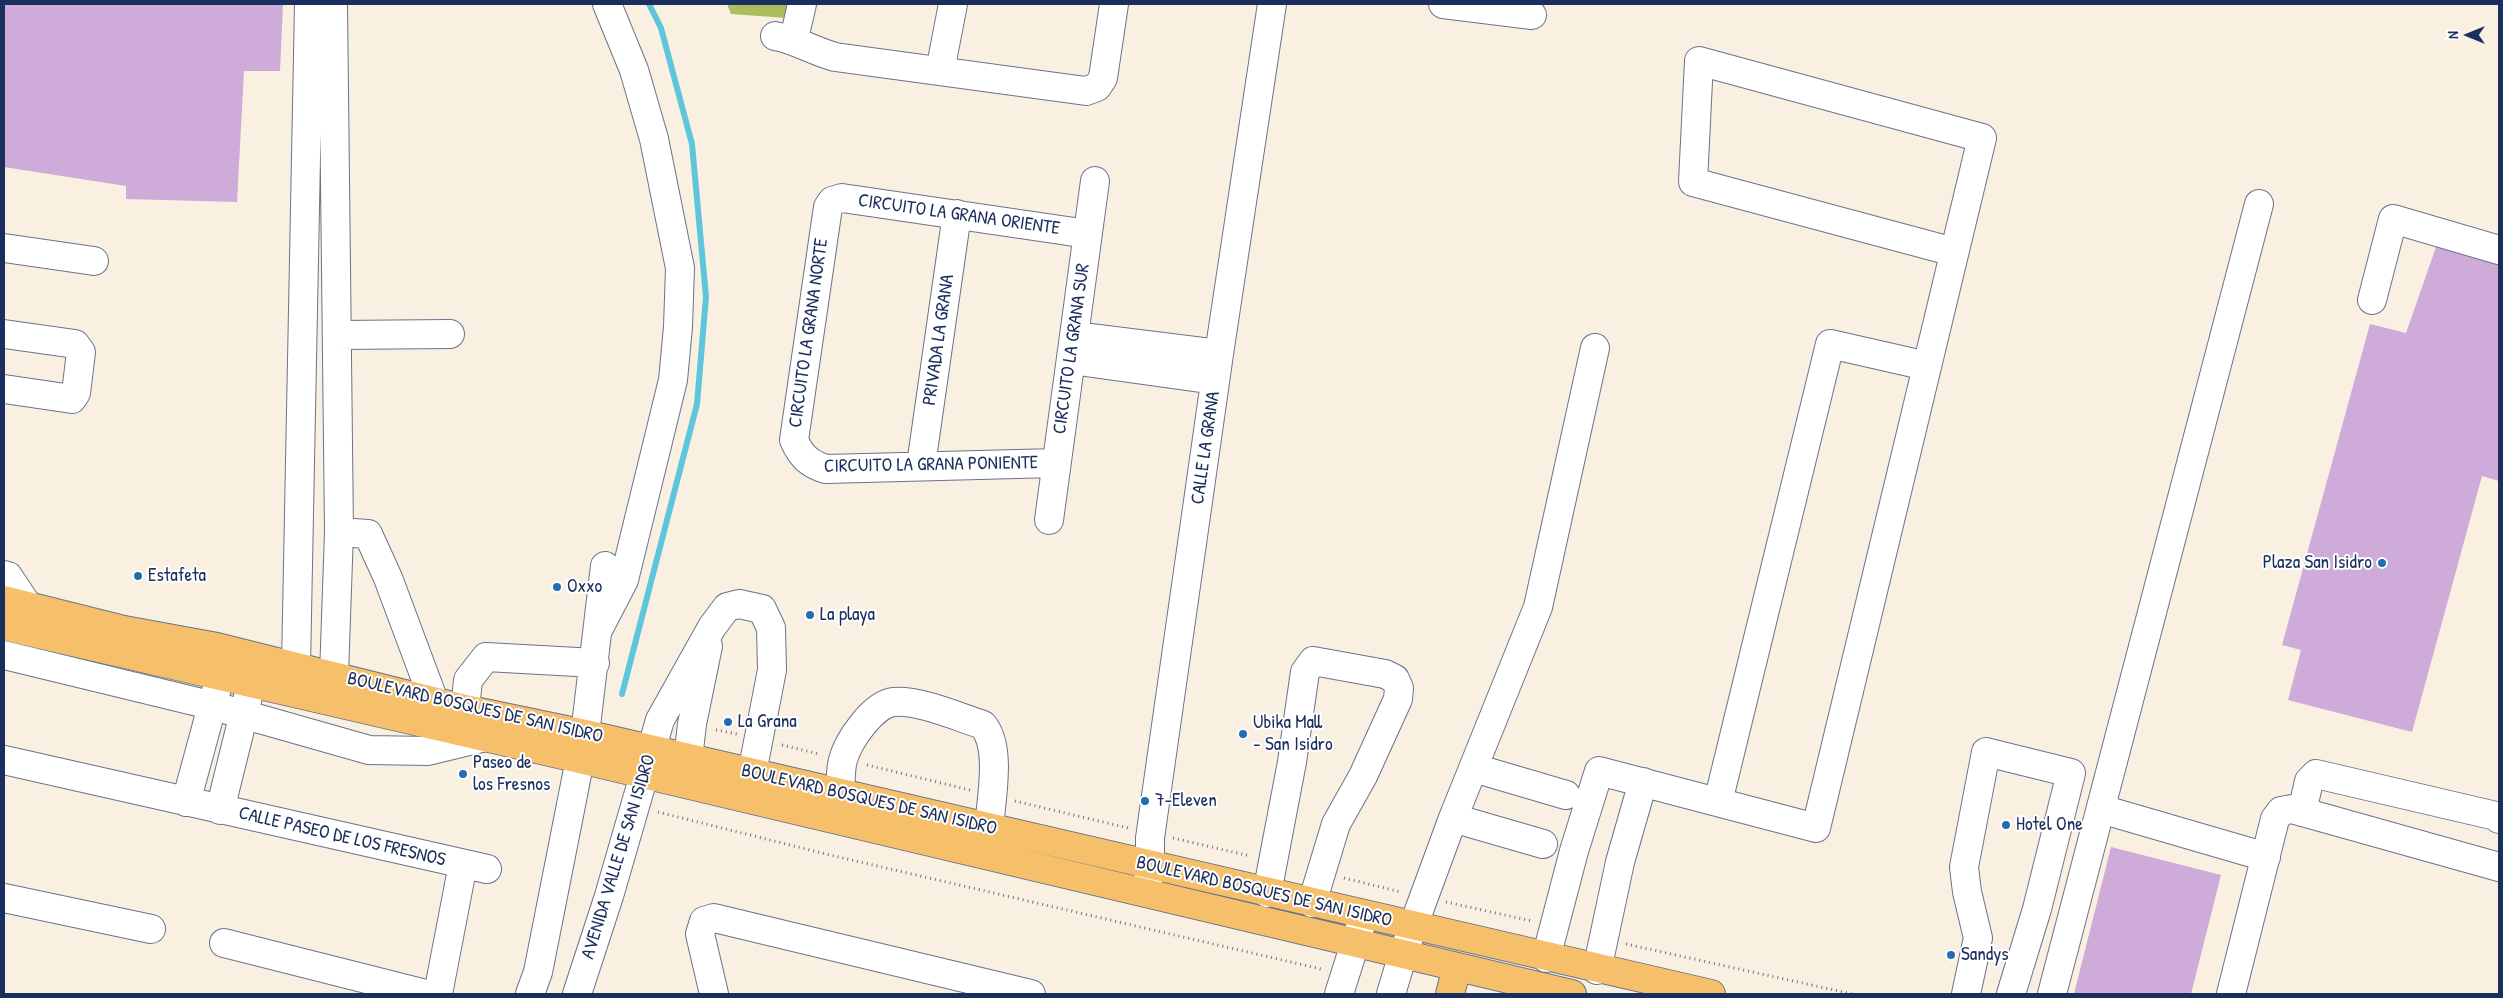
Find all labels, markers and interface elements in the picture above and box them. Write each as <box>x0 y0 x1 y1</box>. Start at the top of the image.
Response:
north arrow <box>2443 10 2493 60</box>
text: N <box>2443 31 2462 39</box>
street label: CIRCUITO LA GRANA ORIENTE <box>857 190 1061 240</box>
street label: CIRCUITO LA GRANA NORTE <box>784 237 834 429</box>
street label: CIRCUITO LA GRANA SUR <box>1049 262 1095 436</box>
street label: PRIVADA LA GRANA <box>919 273 959 407</box>
street label: CALLE LA GRANA <box>1187 390 1225 506</box>
street label: CIRCUITO LA GRANA PONIENTE <box>824 452 1038 478</box>
place label: Plaza San Isidro <box>2263 552 2372 574</box>
marker: Plaza San Isidro <box>2376 557 2388 569</box>
place label: Estafeta <box>148 565 206 587</box>
marker: Estafeta <box>132 570 144 582</box>
place label: Oxxo <box>567 576 602 598</box>
marker: Oxxo <box>551 581 563 593</box>
place label: La playa <box>820 604 875 626</box>
marker: La playa <box>804 609 816 621</box>
street label: BOULEVARD BOSQUES DE SAN ISIDRO <box>345 667 605 749</box>
place label: La Grana <box>738 711 797 733</box>
place label: Ubika Mall - San Isidro <box>1253 712 1333 756</box>
marker: La Grana <box>722 716 734 728</box>
marker: Ubika Mall - San Isidro <box>1237 728 1249 740</box>
place label: Paseo de los Fresnos <box>473 752 550 796</box>
street label: AVENIDA VALLE DE SAN ISIDRO <box>577 752 661 962</box>
street label: BOULEVARD BOSQUES DE SAN ISIDRO <box>739 759 999 841</box>
marker: Paseo de los Fresnos <box>457 768 469 780</box>
place label: 7-Eleven <box>1155 790 1217 812</box>
marker: 7-Eleven <box>1139 795 1151 807</box>
street label: CALLE PASEO DE LOS FRESNOS <box>236 802 448 872</box>
place label: Hotel One <box>2016 814 2083 836</box>
marker: Hotel One <box>2000 819 2012 831</box>
street label: BOULEVARD BOSQUES DE SAN ISIDRO <box>1134 851 1394 933</box>
place label: Sandys <box>1961 944 2009 966</box>
marker: Sandys <box>1945 949 1957 961</box>

